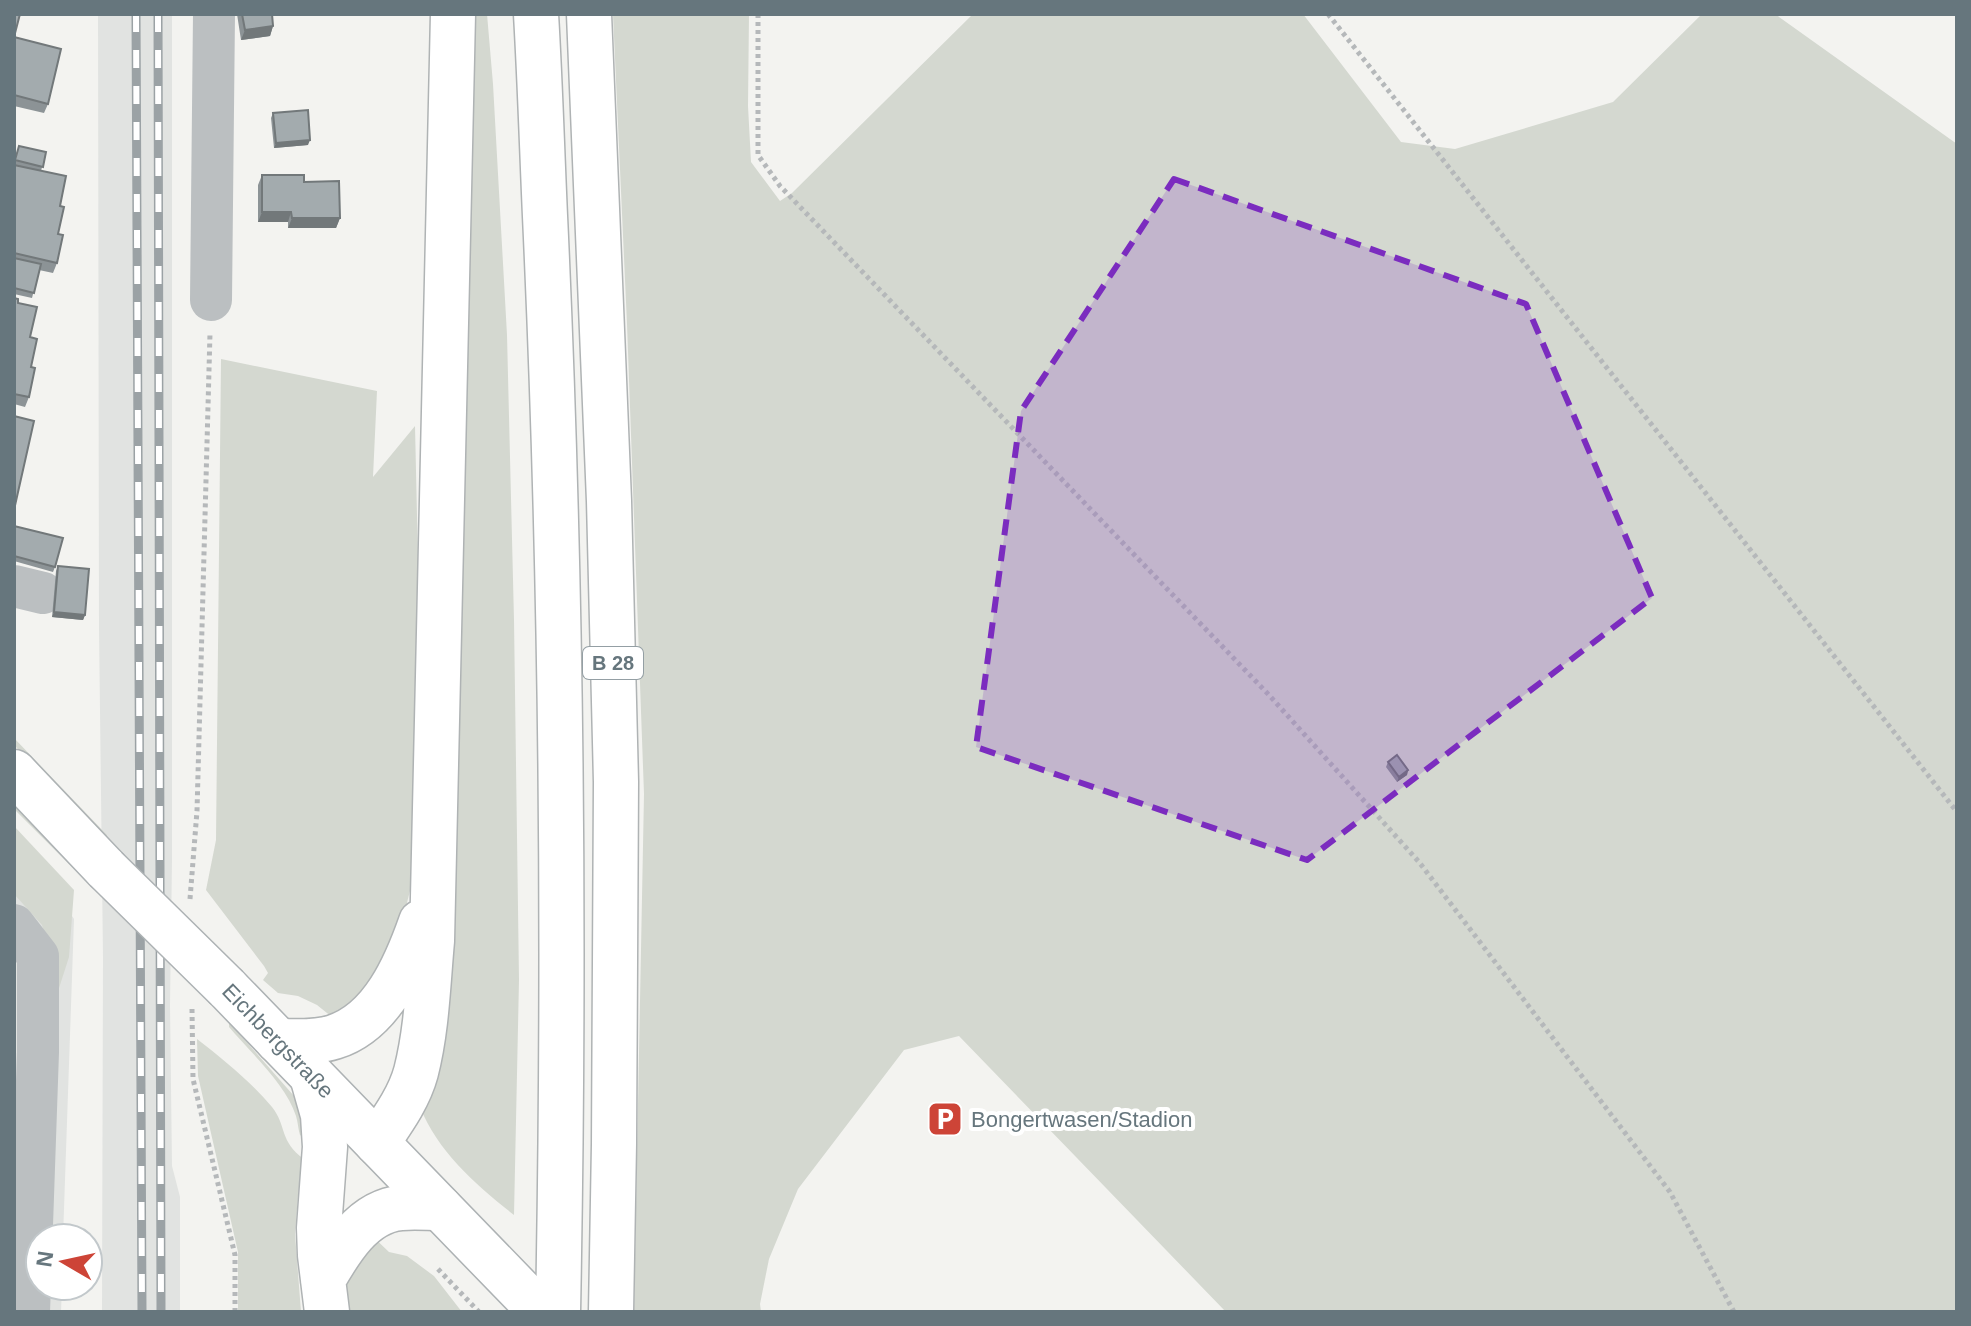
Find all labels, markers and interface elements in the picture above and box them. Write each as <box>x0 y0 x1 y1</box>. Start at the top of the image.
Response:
road number: B 28 <box>583 647 643 679</box>
street label: Eichbergstraße <box>217 979 339 1103</box>
parking icon: Bongertwasen/Stadion <box>926 1100 964 1138</box>
place label: Bongertwasen/Stadion <box>971 1107 1192 1132</box>
north arrow <box>24 1222 104 1302</box>
text: N <box>31 1249 58 1269</box>

